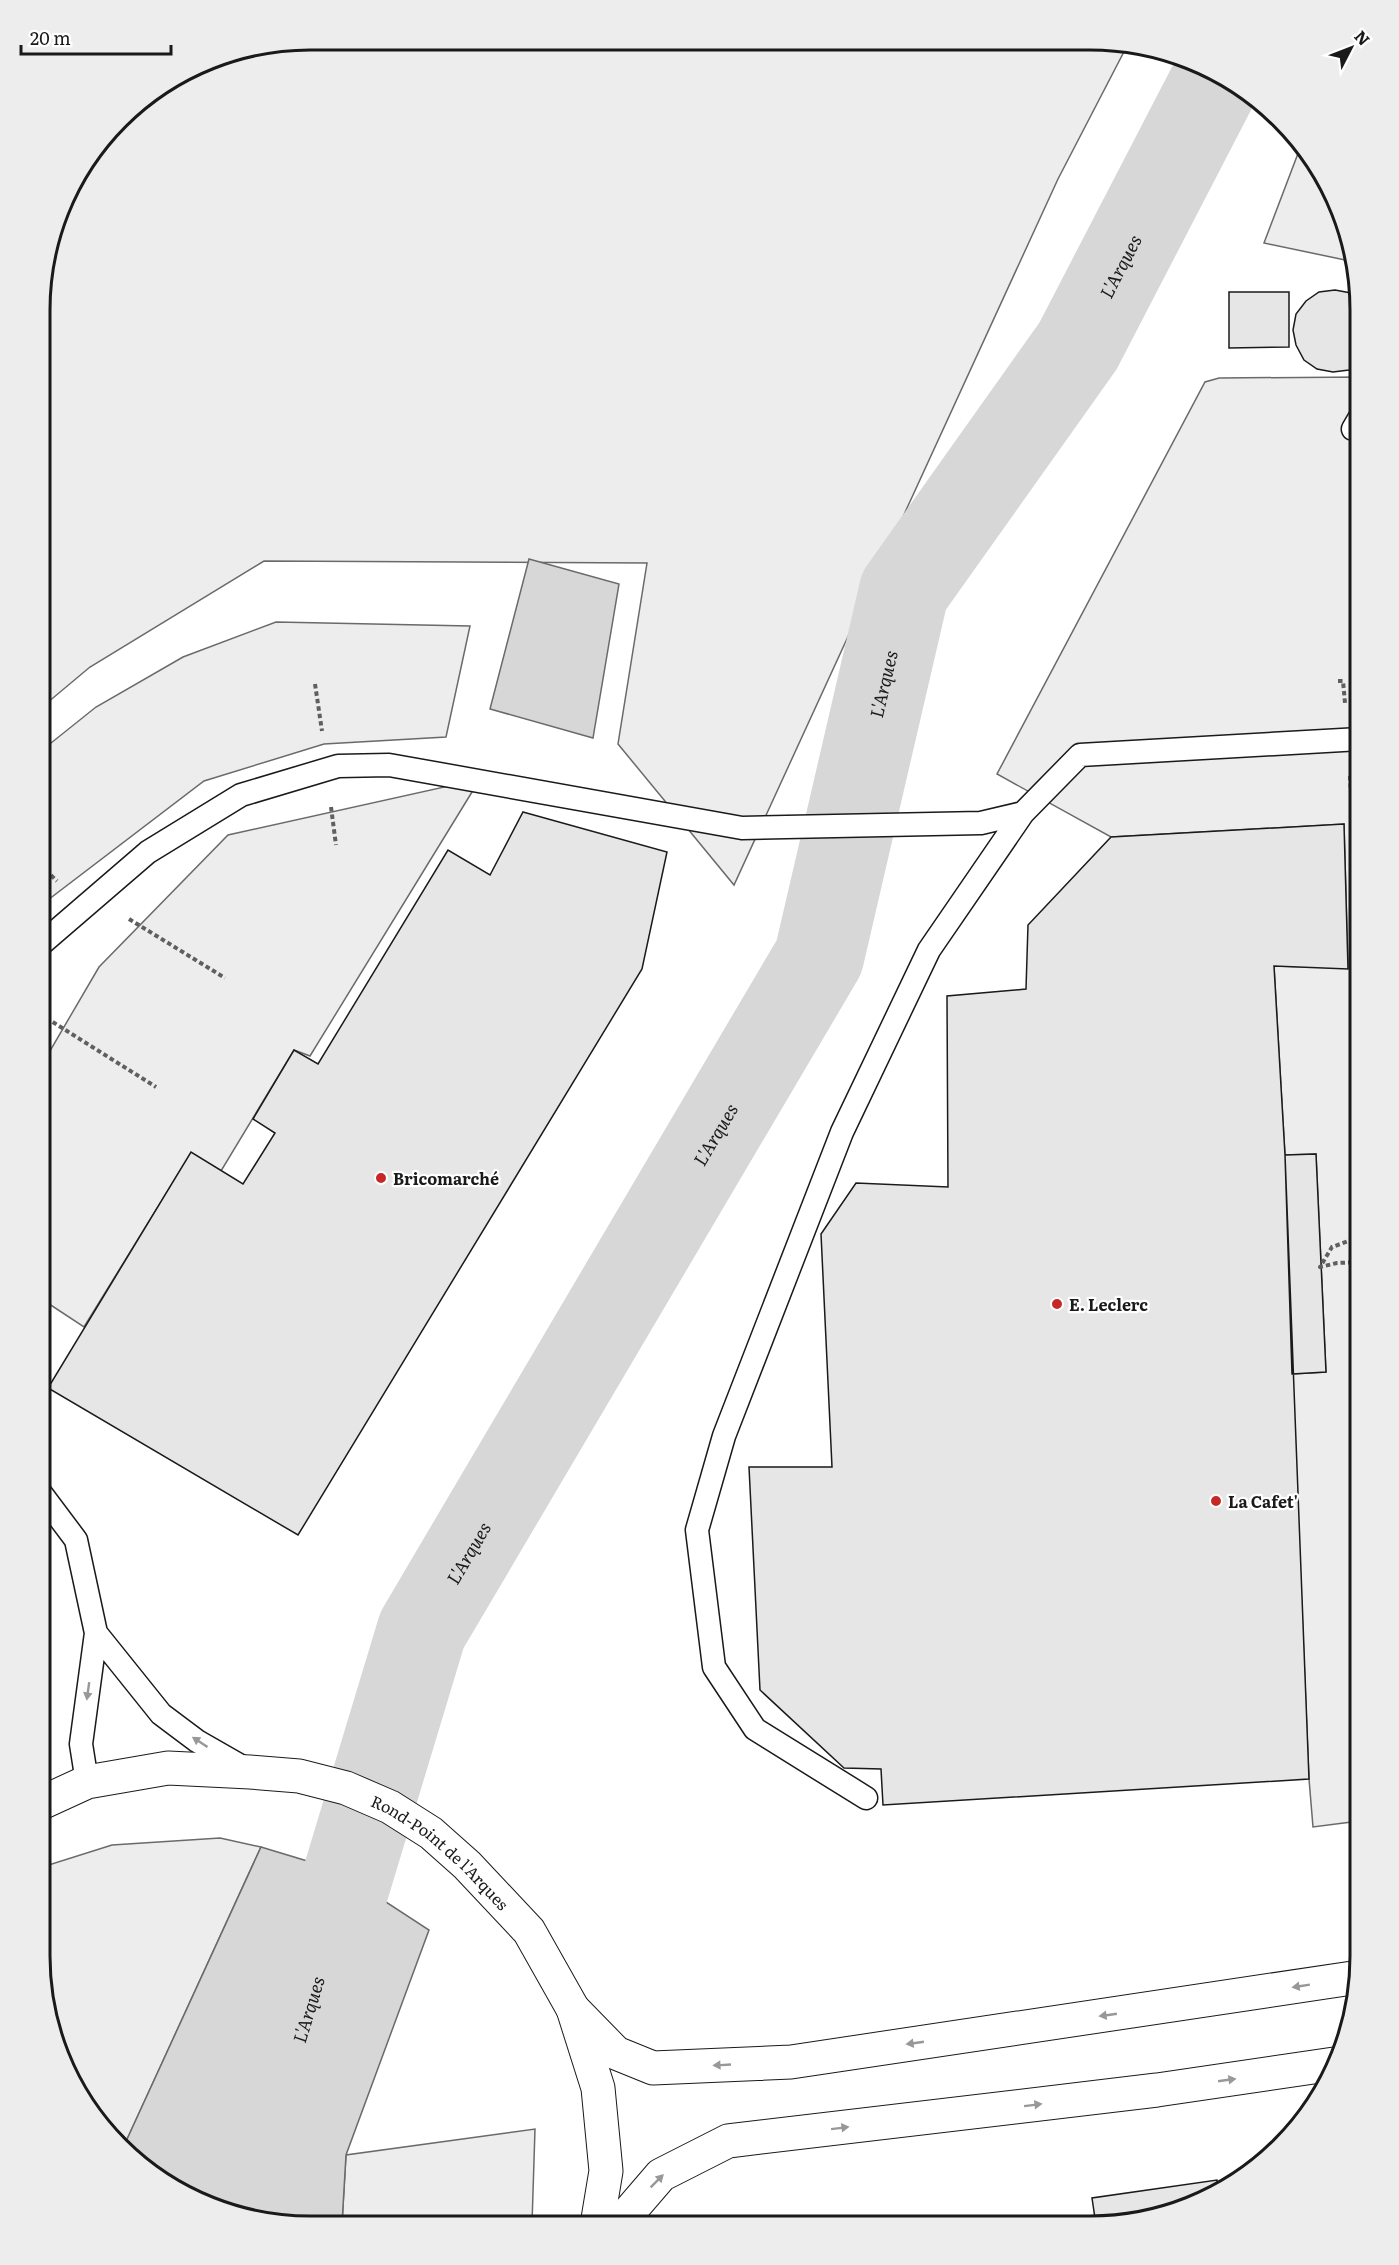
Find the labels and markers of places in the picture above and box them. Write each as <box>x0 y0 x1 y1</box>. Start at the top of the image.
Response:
place label: Bricomarché <box>393 1166 499 1190</box>
marker: Bricomarché <box>374 1171 388 1185</box>
place label: E. Leclerc <box>1069 1292 1148 1316</box>
marker: E. Leclerc <box>1050 1297 1064 1311</box>
place label: La Cafet' <box>1228 1489 1298 1513</box>
marker: La Cafet' <box>1209 1494 1223 1508</box>

